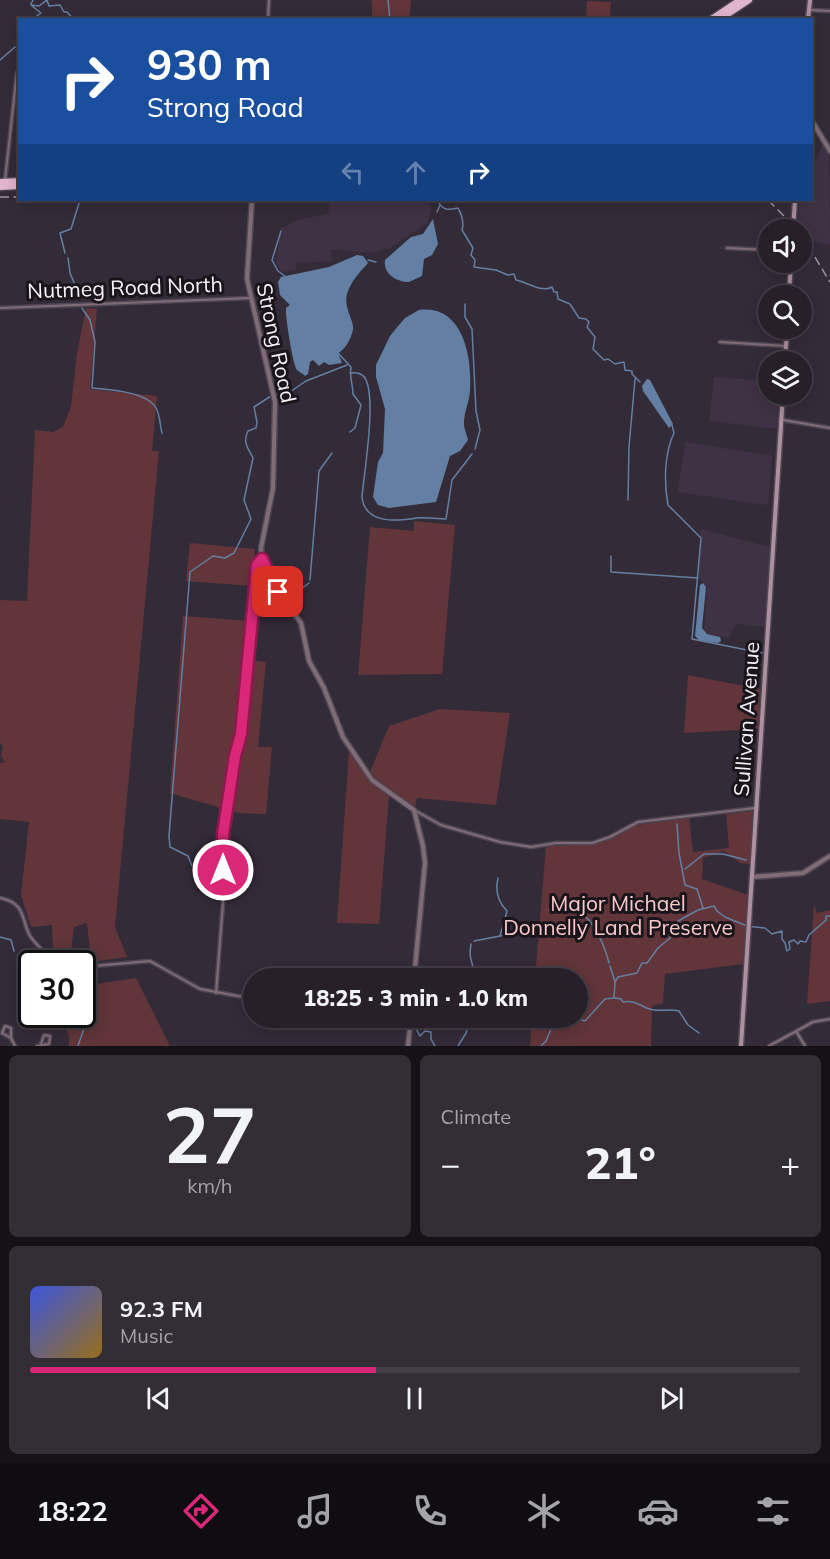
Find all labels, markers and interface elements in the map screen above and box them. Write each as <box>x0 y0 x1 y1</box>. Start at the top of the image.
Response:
text: 930 m <box>147 38 272 91</box>
icon: right <box>48 42 126 120</box>
text: Strong Road <box>147 90 304 124</box>
icon: left <box>336 156 369 189</box>
icon: ahead <box>399 156 432 189</box>
icon: right <box>462 156 495 189</box>
map controls <box>758 219 812 405</box>
button: sound <box>758 219 812 273</box>
street label: Nutmeg Road North <box>27 271 223 303</box>
street label: Strong Road <box>252 281 302 405</box>
button: search <box>758 285 812 339</box>
button: layers <box>758 351 812 405</box>
pin <box>252 566 303 617</box>
icon: arrive <box>261 575 294 608</box>
street label: Sullivan Avenue <box>728 641 764 797</box>
position arrow <box>191 838 255 902</box>
park label: Major Michael Donnelly Land Preserve <box>503 890 733 940</box>
speed limit sign: 30 <box>18 950 96 1028</box>
text: 18:25 · 3 min · 1.0 km <box>303 984 528 1012</box>
text: 27 <box>163 1085 257 1183</box>
text: Climate <box>441 1104 511 1129</box>
text: 21° <box>585 1134 656 1190</box>
text: − <box>441 1143 460 1184</box>
text: + <box>780 1143 800 1184</box>
text: km/h <box>187 1173 232 1198</box>
text: 92.3 FM <box>120 1295 203 1323</box>
text: Music <box>120 1323 173 1348</box>
icon: previous <box>142 1382 175 1415</box>
icon: pause <box>398 1382 431 1415</box>
icon: next <box>655 1382 688 1415</box>
icon: directions <box>180 1490 222 1532</box>
icon: music <box>294 1490 336 1532</box>
icon: phone <box>409 1490 451 1532</box>
icon: climate <box>523 1490 565 1532</box>
icon: car <box>637 1490 679 1532</box>
icon: filters <box>752 1490 794 1532</box>
text: 18:22 <box>36 1494 108 1528</box>

